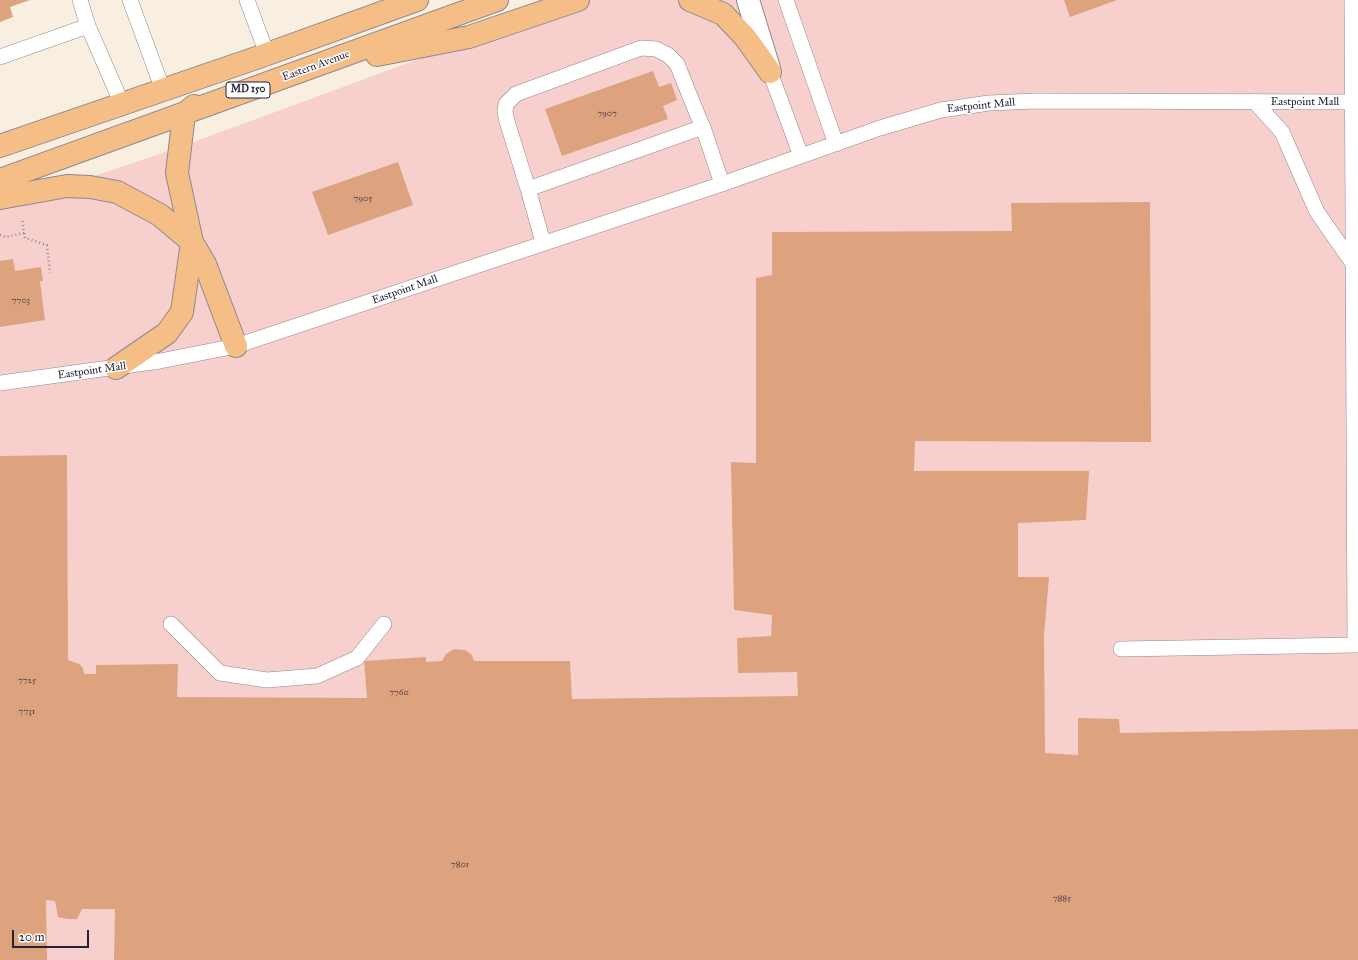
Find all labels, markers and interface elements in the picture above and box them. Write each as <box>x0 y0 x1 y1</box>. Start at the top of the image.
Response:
street label: Eastern Avenue <box>281 48 351 84</box>
road number: MD 150 <box>226 82 270 98</box>
street label: Eastpoint Mall <box>1271 95 1339 109</box>
street label: Eastpoint Mall <box>946 96 1016 116</box>
house number: 7907 <box>597 109 617 119</box>
house number: 7905 <box>353 194 373 204</box>
street label: Eastpoint Mall <box>370 273 440 307</box>
house number: 7703 <box>12 296 30 306</box>
street label: Eastpoint Mall <box>57 360 127 382</box>
house number: 7725 <box>18 676 36 686</box>
house number: 7760 <box>389 688 409 698</box>
house number: 7731 <box>19 707 35 717</box>
house number: 7801 <box>451 860 469 870</box>
house number: 7885 <box>1053 894 1071 904</box>
scale bar <box>14 922 91 948</box>
text: 20 m <box>19 930 45 944</box>

